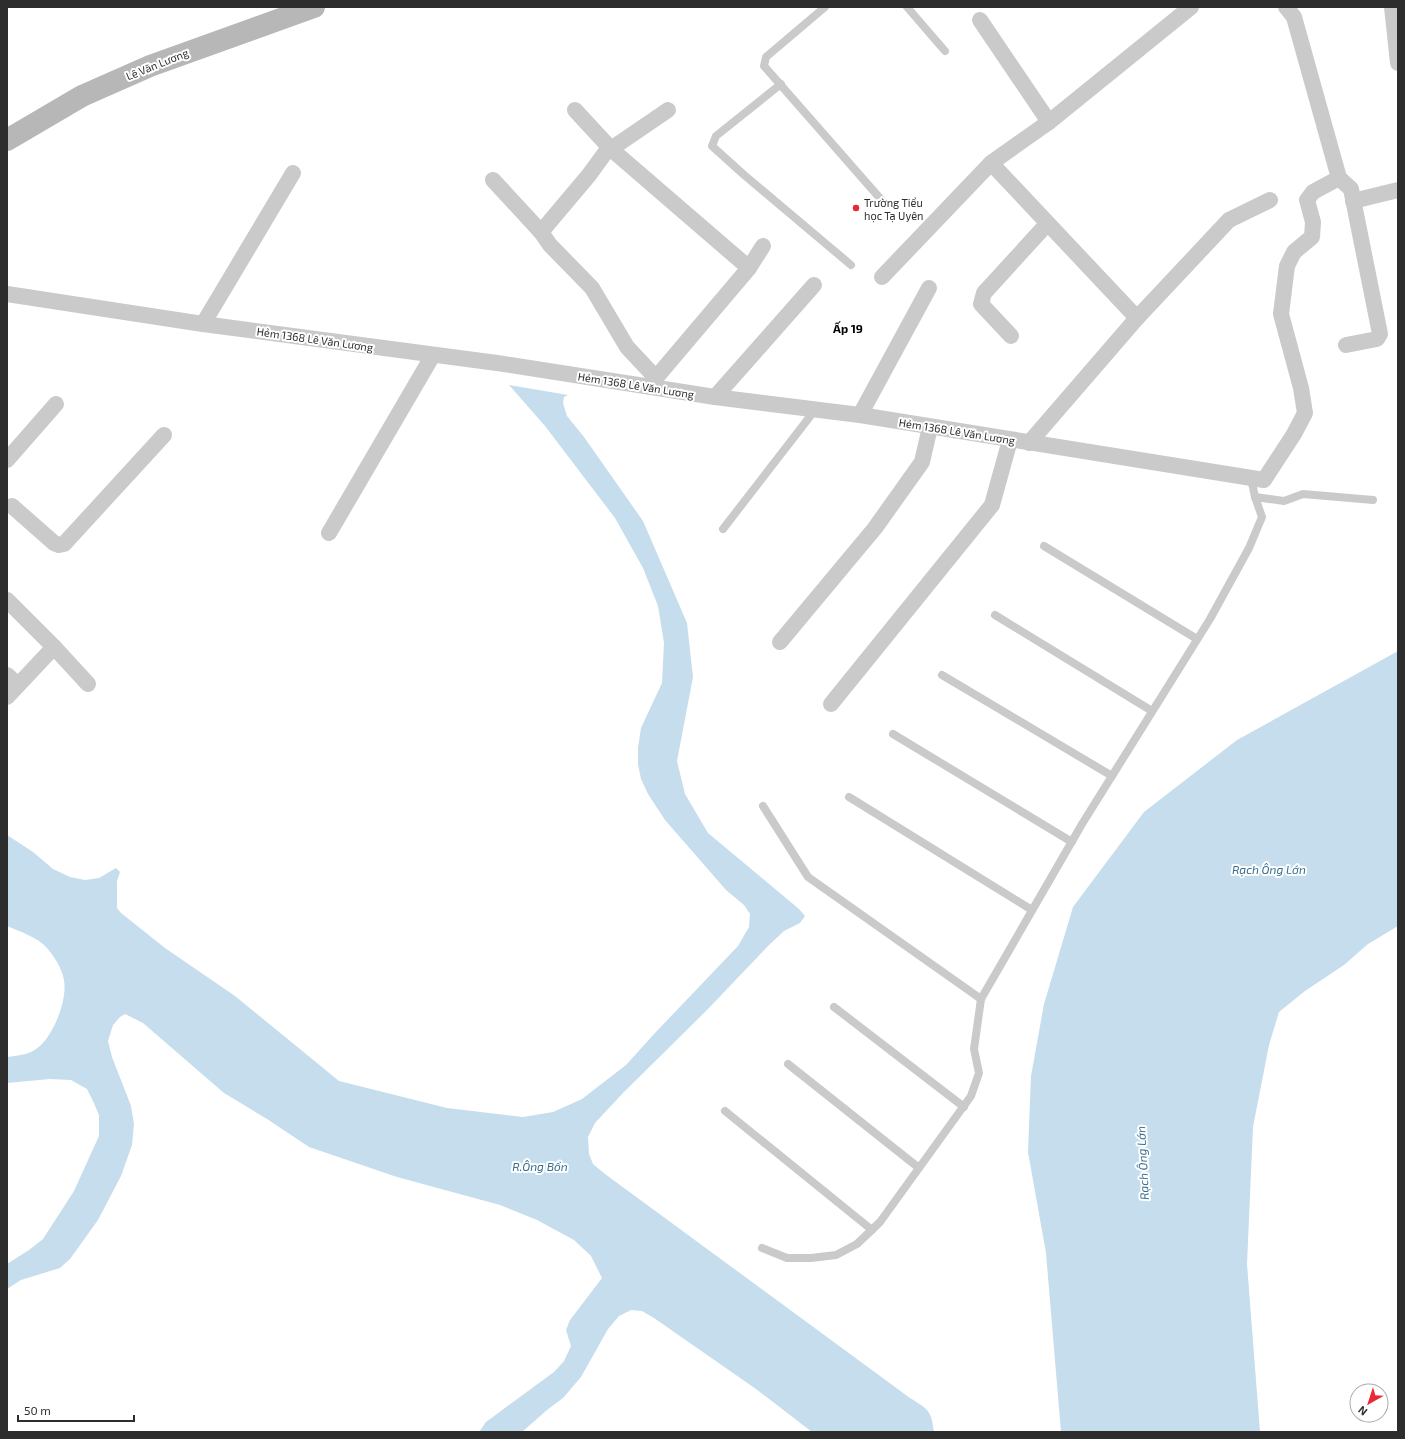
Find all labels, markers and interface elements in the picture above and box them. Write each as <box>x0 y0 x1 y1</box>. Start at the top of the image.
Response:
street label: Lê Văn Lương <box>124 46 190 82</box>
place label: Trường Tiểu học Tạ Uyên <box>864 196 923 223</box>
marker: Trường Tiểu học Tạ Uyên <box>851 203 861 213</box>
district label: Ấp 19 <box>833 320 863 335</box>
street label: Hẻm 1368 Lê Văn Lương <box>256 324 374 354</box>
street label: Hẻm 1368 Lê Văn Lương <box>577 369 695 401</box>
street label: Hẻm 1368 Lê Văn Lương <box>898 415 1016 447</box>
water label: Rạch Ông Lớn <box>1232 862 1306 877</box>
water label: Rạch Ông Lớn <box>1133 1126 1152 1200</box>
water label: R.Ông Bổn <box>512 1159 568 1173</box>
north arrow <box>1349 1383 1389 1423</box>
scale bar <box>18 1397 134 1423</box>
text: 50 m <box>24 1403 51 1417</box>
text: N <box>1355 1404 1370 1419</box>

